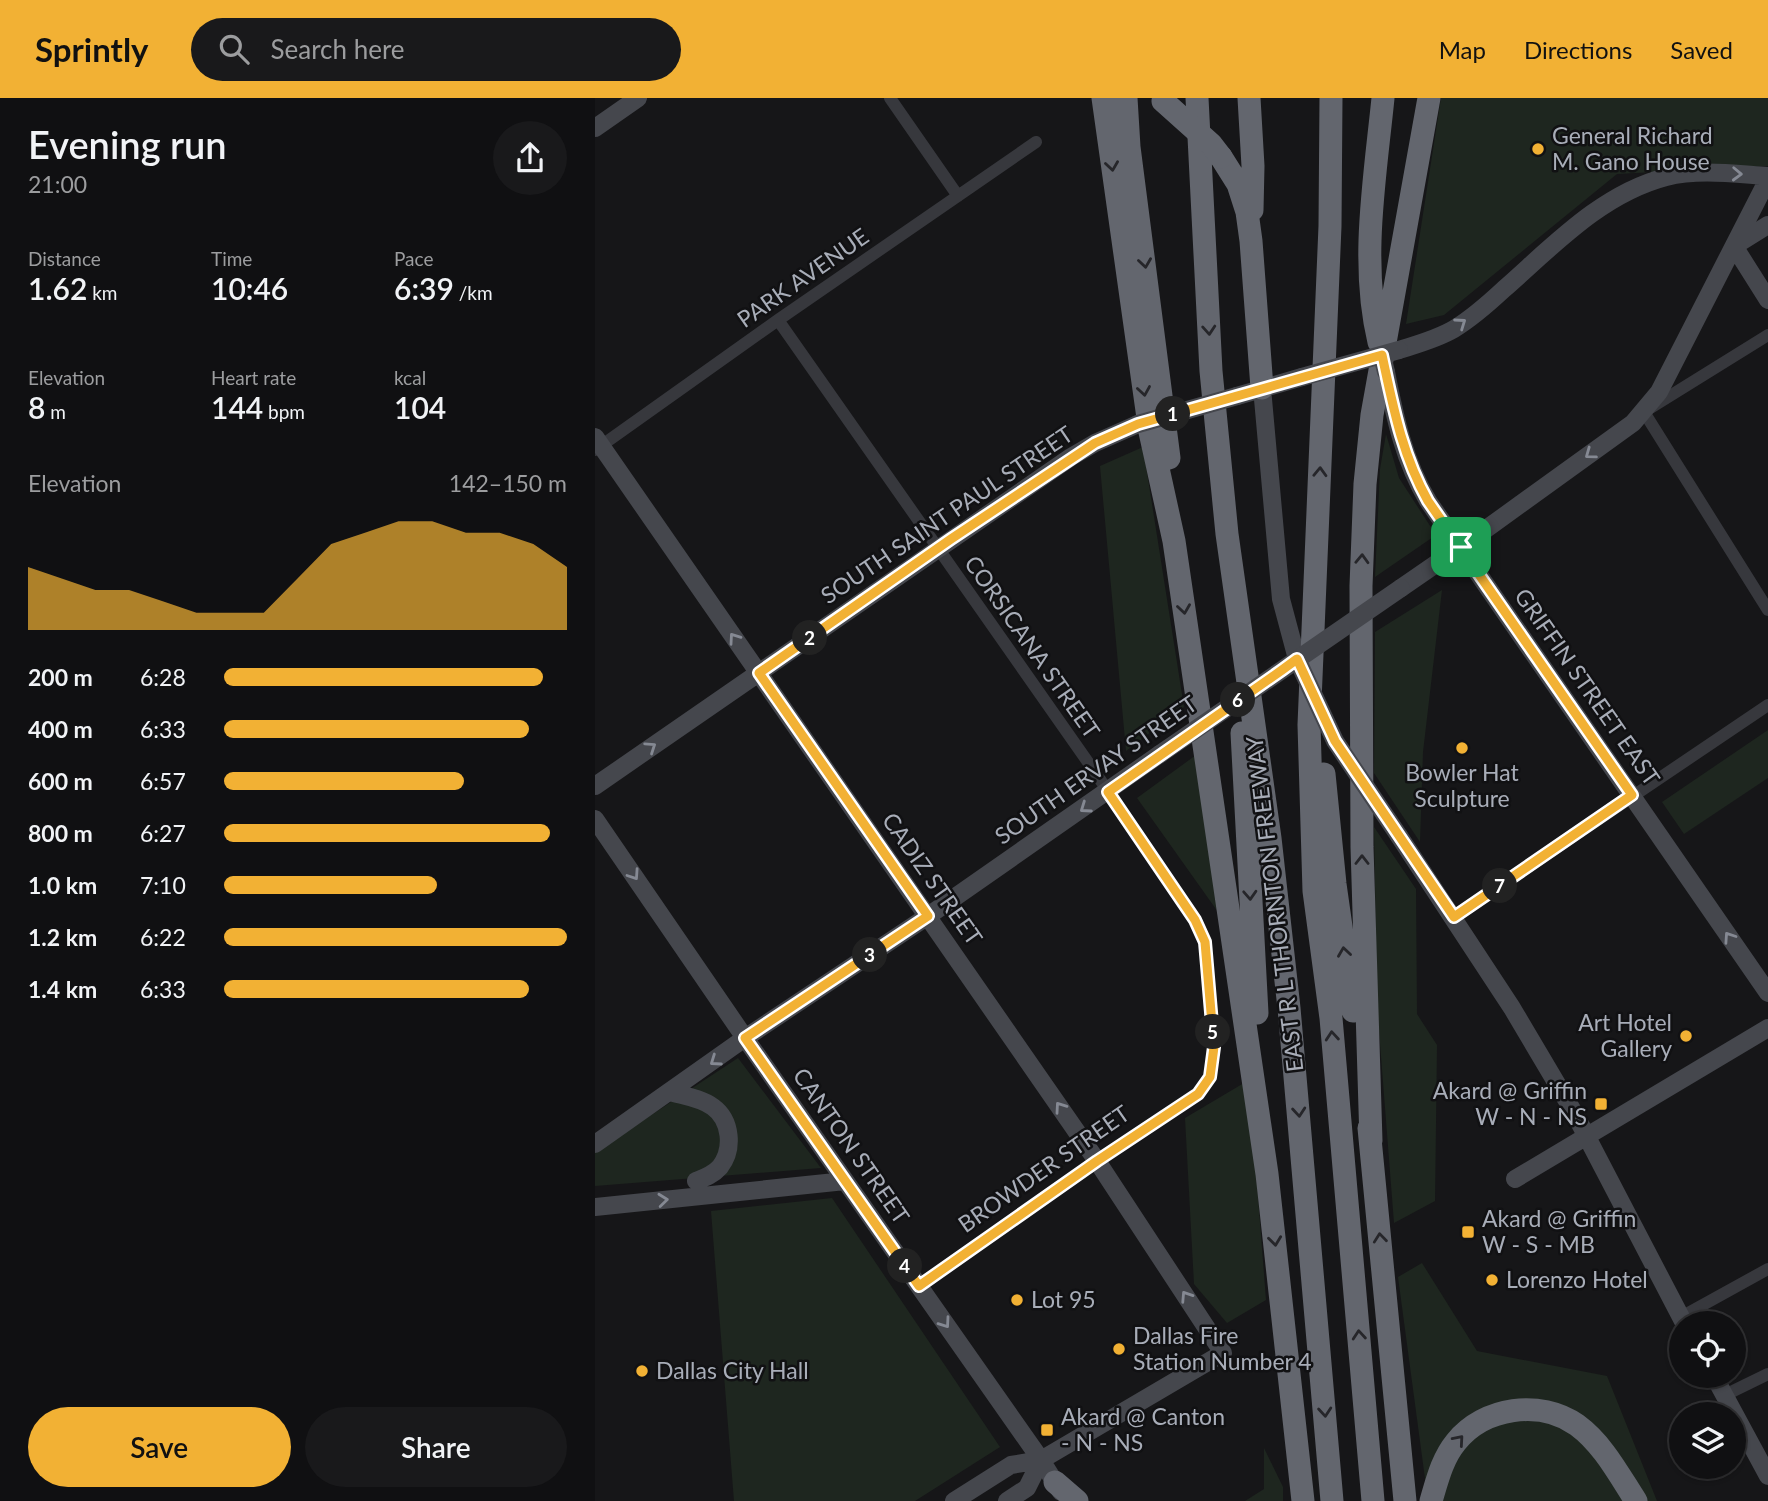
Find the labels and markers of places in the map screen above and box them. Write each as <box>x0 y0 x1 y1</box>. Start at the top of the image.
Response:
place label: General Richard M. Gano House <box>1552 121 1713 175</box>
marker: General Richard M. Gano House <box>1530 141 1546 157</box>
pin: 1 <box>1155 396 1191 432</box>
pin <box>1431 517 1491 577</box>
pin: 2 <box>793 620 827 656</box>
pin: 6 <box>1221 682 1255 718</box>
marker: Bowler Hat Sculpture <box>1454 740 1470 756</box>
place label: Bowler Hat Sculpture <box>1405 758 1520 812</box>
pin: 7 <box>1483 868 1517 904</box>
pin: 3 <box>853 938 887 972</box>
place label: Art Hotel Gallery <box>1578 1008 1672 1062</box>
pin: 5 <box>1195 1014 1231 1049</box>
marker: Art Hotel Gallery <box>1678 1028 1694 1044</box>
place label: Akard @ Griffin W - N - NS <box>1433 1076 1587 1130</box>
marker: Akard @ Griffin W - N - NS <box>1593 1096 1609 1112</box>
place label: Akard @ Griffin W - S - MB <box>1482 1204 1636 1258</box>
marker: Akard @ Griffin W - S - MB <box>1460 1224 1476 1240</box>
pin: 4 <box>887 1248 923 1284</box>
place label: Lorenzo Hotel <box>1506 1265 1648 1293</box>
marker: Lorenzo Hotel <box>1484 1272 1500 1288</box>
place label: Lot 95 <box>1031 1285 1096 1313</box>
marker: Lot 95 <box>1009 1292 1025 1308</box>
place label: Dallas Fire Station Number 4 <box>1133 1321 1312 1375</box>
marker: Dallas Fire Station Number 4 <box>1111 1341 1127 1357</box>
place label: Dallas City Hall <box>656 1356 809 1384</box>
marker: Dallas City Hall <box>634 1363 650 1379</box>
place label: Akard @ Canton - N - NS <box>1061 1402 1225 1456</box>
marker: Akard @ Canton - N - NS <box>1039 1422 1055 1438</box>

